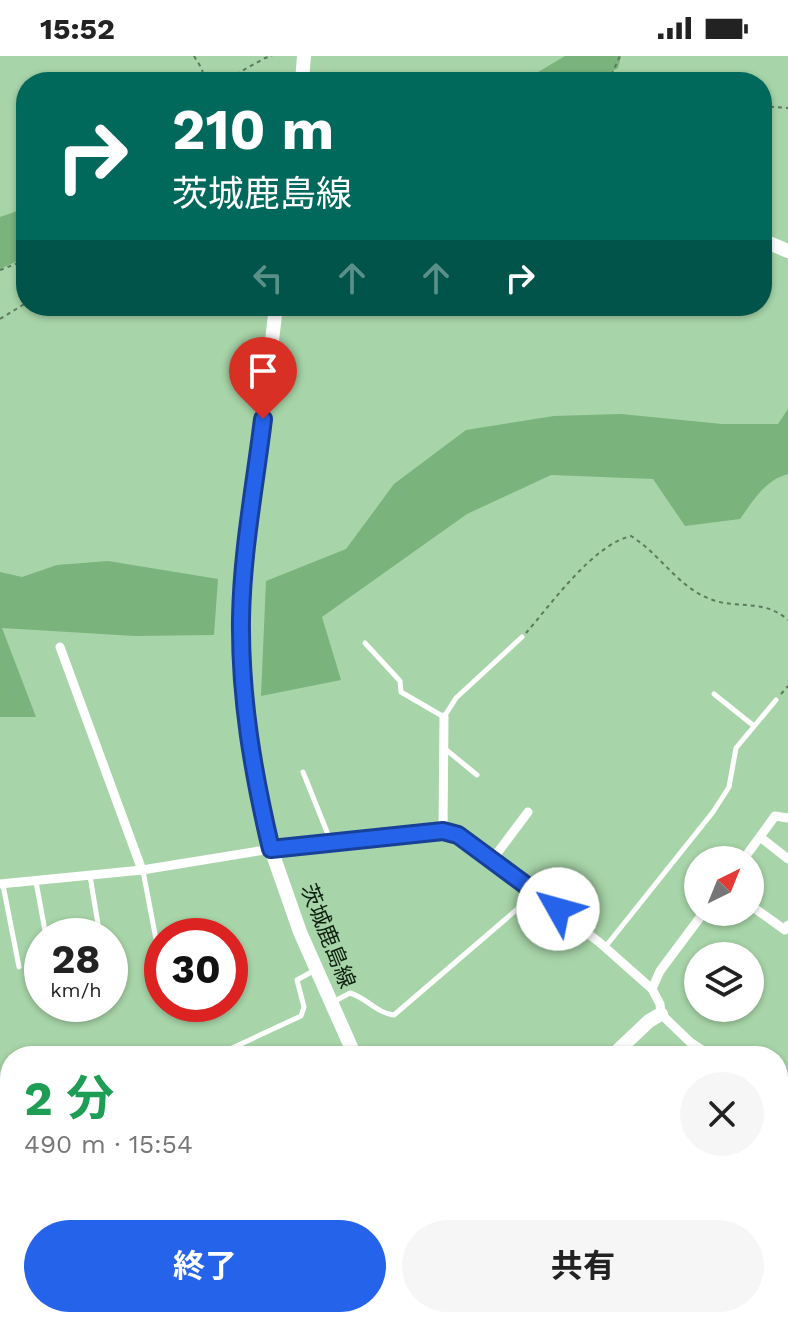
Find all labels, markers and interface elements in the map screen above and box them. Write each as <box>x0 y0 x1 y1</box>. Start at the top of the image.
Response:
text: 15:52 <box>40 11 115 46</box>
text: 210 m <box>172 97 334 163</box>
icon: right <box>40 104 144 208</box>
text: 茨城鹿島線 <box>172 173 352 215</box>
icon: left <box>246 256 290 300</box>
icon: ahead <box>330 256 374 300</box>
icon: ahead <box>414 256 458 300</box>
icon: right <box>498 256 542 300</box>
pin <box>229 337 297 419</box>
icon: arrive <box>241 349 285 393</box>
north arrow <box>684 846 764 926</box>
map controls <box>684 846 764 1022</box>
position arrow <box>516 867 600 951</box>
street label: 茨城鹿島線 <box>296 880 360 992</box>
speed limit sign: 30 <box>144 918 248 1022</box>
text: 28 <box>52 936 100 983</box>
button: layers <box>684 942 764 1022</box>
text: km/h <box>50 978 102 1002</box>
text: 2 分 <box>24 1070 114 1127</box>
button: close <box>680 1072 764 1156</box>
text: 490 m · 15:54 <box>24 1129 193 1159</box>
button: 終了 <box>24 1220 386 1312</box>
button: 共有 <box>402 1220 764 1312</box>

